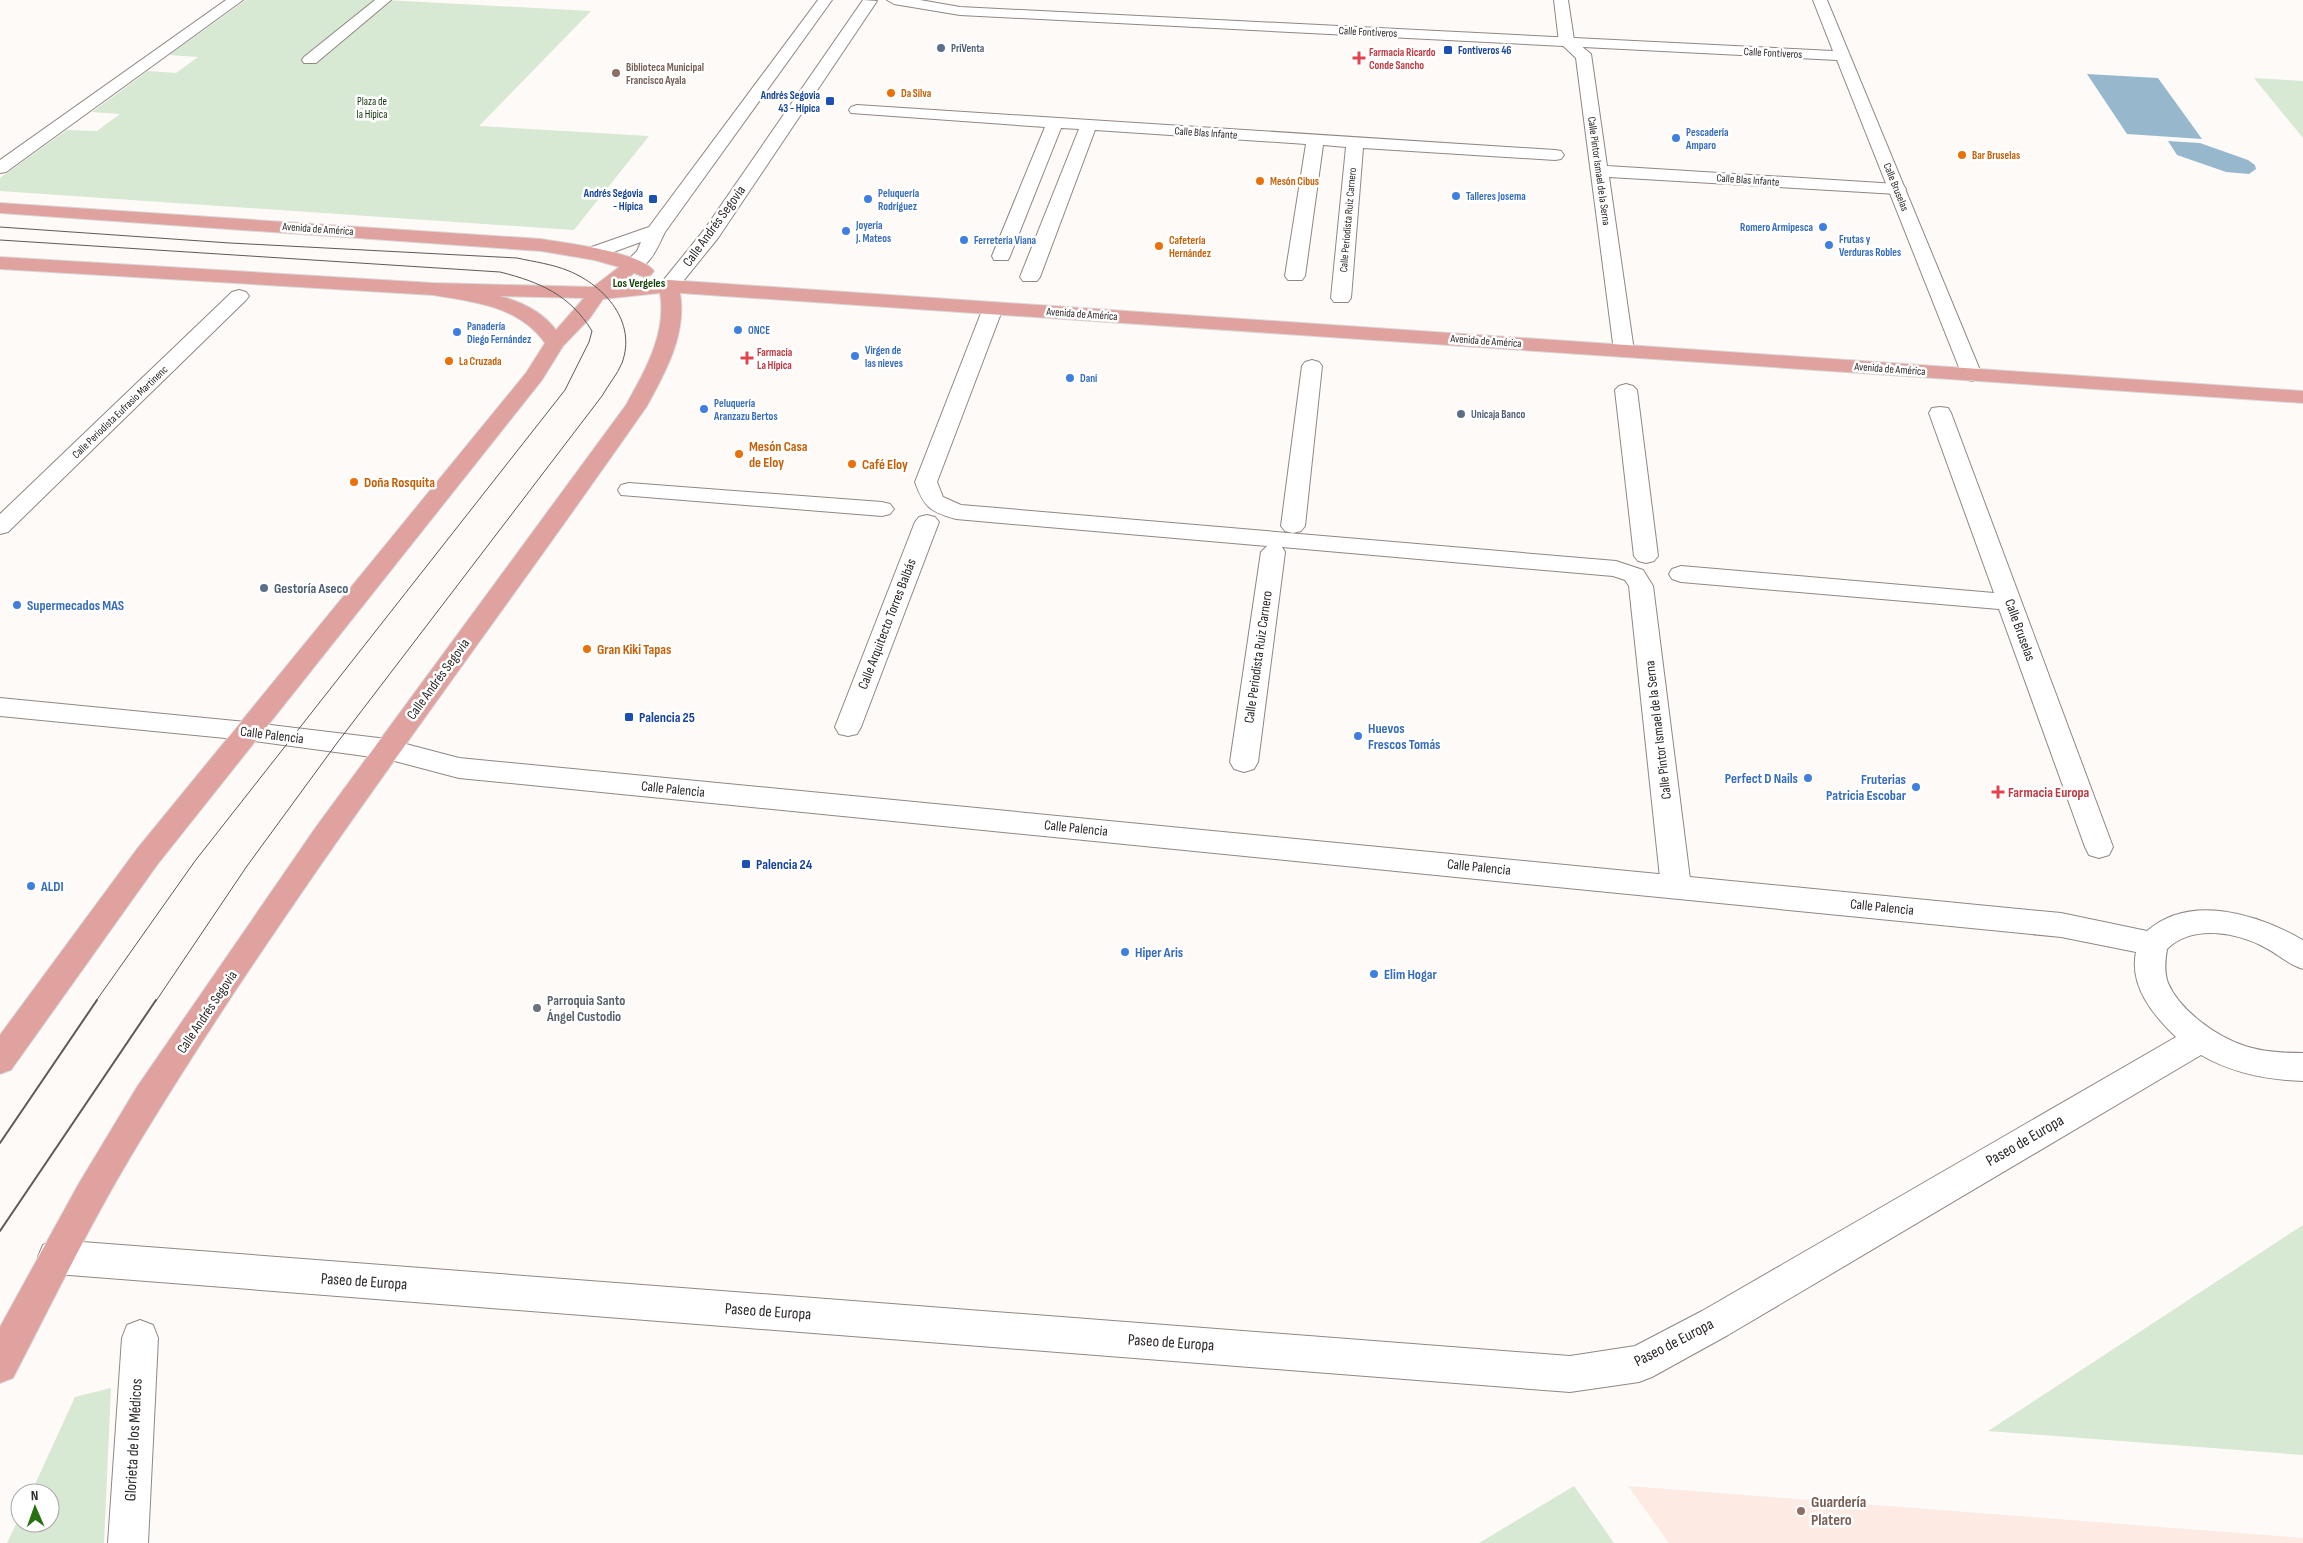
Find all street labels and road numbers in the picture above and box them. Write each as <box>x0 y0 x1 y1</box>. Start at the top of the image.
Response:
street label: Calle Fontiveros <box>1338 24 1398 40</box>
street label: Calle Fontiveros <box>1743 45 1803 61</box>
street label: Calle Pintor Ismael de la Serna <box>1585 116 1613 226</box>
street label: Calle Blas Infante <box>1174 124 1238 142</box>
street label: Calle Bruselas <box>1880 161 1912 213</box>
street label: Calle Periodista Ruiz Carnero <box>1337 167 1359 273</box>
street label: Calle Blas Infante <box>1716 171 1780 189</box>
street label: Calle Andrés Segovia <box>679 182 749 270</box>
street label: Avenida de América <box>281 220 354 238</box>
street label: Avenida de América <box>1045 305 1118 323</box>
street label: Avenida de América <box>1449 332 1522 350</box>
street label: Avenida de América <box>1853 360 1926 378</box>
street label: Calle Periodista Eufrasio Martinenc <box>69 363 171 461</box>
street label: Calle Arquitecto Torres Balbás <box>854 556 920 692</box>
street label: Calle Periodista Ruiz Carnero <box>1240 589 1276 724</box>
street label: Calle Bruselas <box>2001 597 2039 663</box>
street label: Calle Andrés Segovia <box>403 635 473 723</box>
street label: Calle Pintor Ismael de la Serna <box>1641 660 1675 800</box>
street label: Calle Palencia <box>239 723 305 747</box>
street label: Calle Palencia <box>640 777 706 801</box>
street label: Calle Palencia <box>1043 816 1109 840</box>
street label: Calle Palencia <box>1446 855 1512 879</box>
street label: Calle Palencia <box>1849 895 1915 919</box>
street label: Calle Andrés Segovia <box>173 967 241 1057</box>
street label: Paseo de Europa <box>1983 1111 2067 1171</box>
street label: Paseo de Europa <box>320 1269 408 1295</box>
street label: Paseo de Europa <box>724 1299 812 1325</box>
street label: Paseo de Europa <box>1631 1315 1717 1371</box>
street label: Paseo de Europa <box>1127 1330 1215 1356</box>
street label: Glorieta de los Médicos <box>121 1378 147 1502</box>

